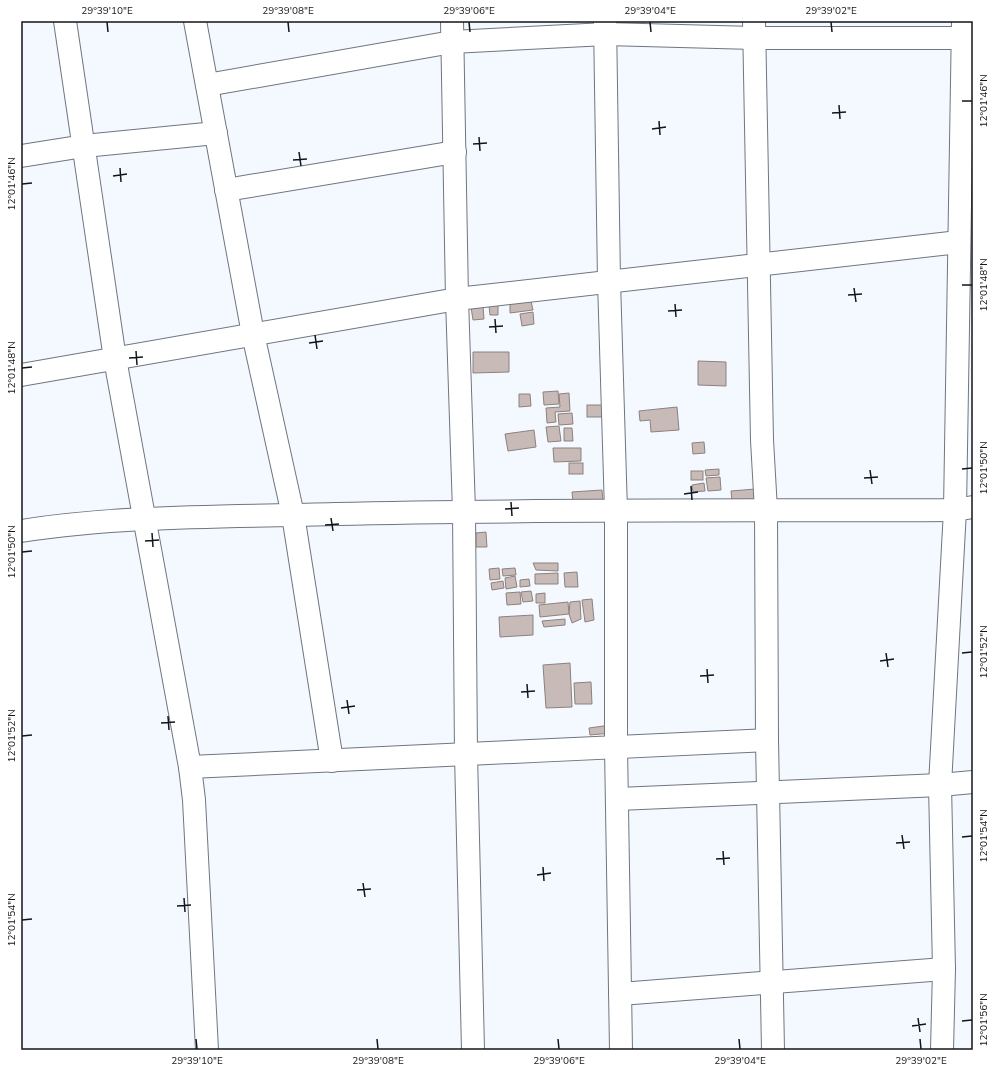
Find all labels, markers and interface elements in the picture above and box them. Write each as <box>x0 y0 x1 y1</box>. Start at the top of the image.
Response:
text: 29°39'10"E <box>81 4 133 18</box>
text: 29°39'08"E <box>262 4 314 18</box>
text: 29°39'06"E <box>443 4 495 18</box>
text: 29°39'04"E <box>624 4 676 18</box>
text: 29°39'02"E <box>805 4 857 18</box>
text: 12°01'46"N <box>977 74 991 128</box>
text: 12°01'46"N <box>5 157 19 211</box>
text: 12°01'48"N <box>977 258 991 312</box>
text: 12°01'48"N <box>5 341 19 395</box>
text: 12°01'50"N <box>977 441 991 495</box>
text: 12°01'50"N <box>5 525 19 579</box>
text: 12°01'52"N <box>977 625 991 679</box>
text: 12°01'52"N <box>5 709 19 763</box>
text: 12°01'54"N <box>977 809 991 863</box>
text: 12°01'54"N <box>5 893 19 947</box>
text: 12°01'56"N <box>977 993 991 1047</box>
text: 29°39'10"E <box>171 1054 223 1068</box>
text: 29°39'08"E <box>352 1054 404 1068</box>
text: 29°39'06"E <box>533 1054 585 1068</box>
text: 29°39'04"E <box>714 1054 766 1068</box>
text: 29°39'02"E <box>895 1054 947 1068</box>

